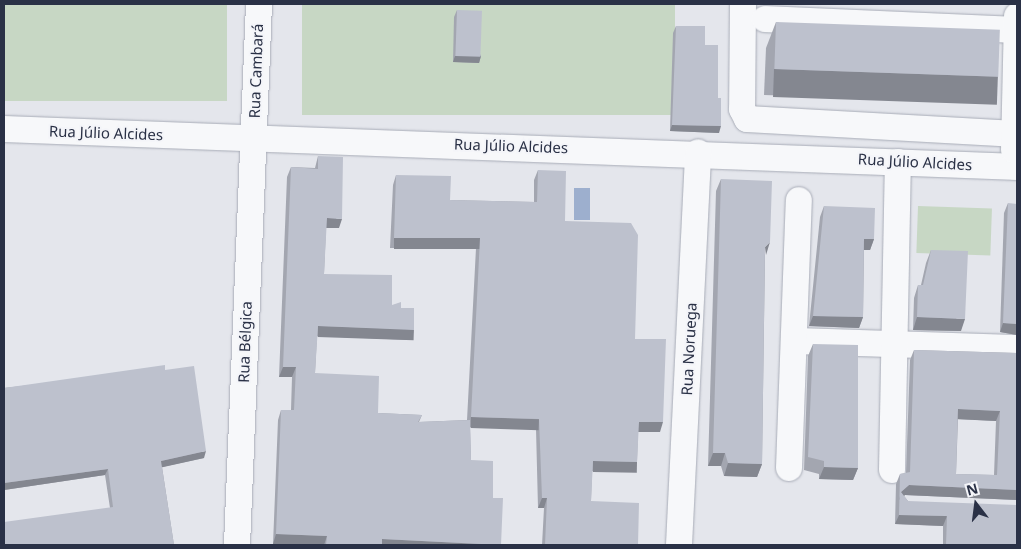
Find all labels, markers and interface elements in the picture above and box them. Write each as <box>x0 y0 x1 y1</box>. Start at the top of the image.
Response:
street label: Rua Cambará <box>245 23 267 119</box>
street label: Rua Júlio Alcides <box>49 122 163 144</box>
street label: Rua Júlio Alcides <box>454 135 568 157</box>
street label: Rua Júlio Alcides <box>857 150 973 174</box>
street label: Rua Bélgica <box>235 301 255 383</box>
street label: Rua Noruega <box>678 302 700 396</box>
text: N <box>964 478 980 500</box>
north arrow <box>951 479 1001 529</box>

